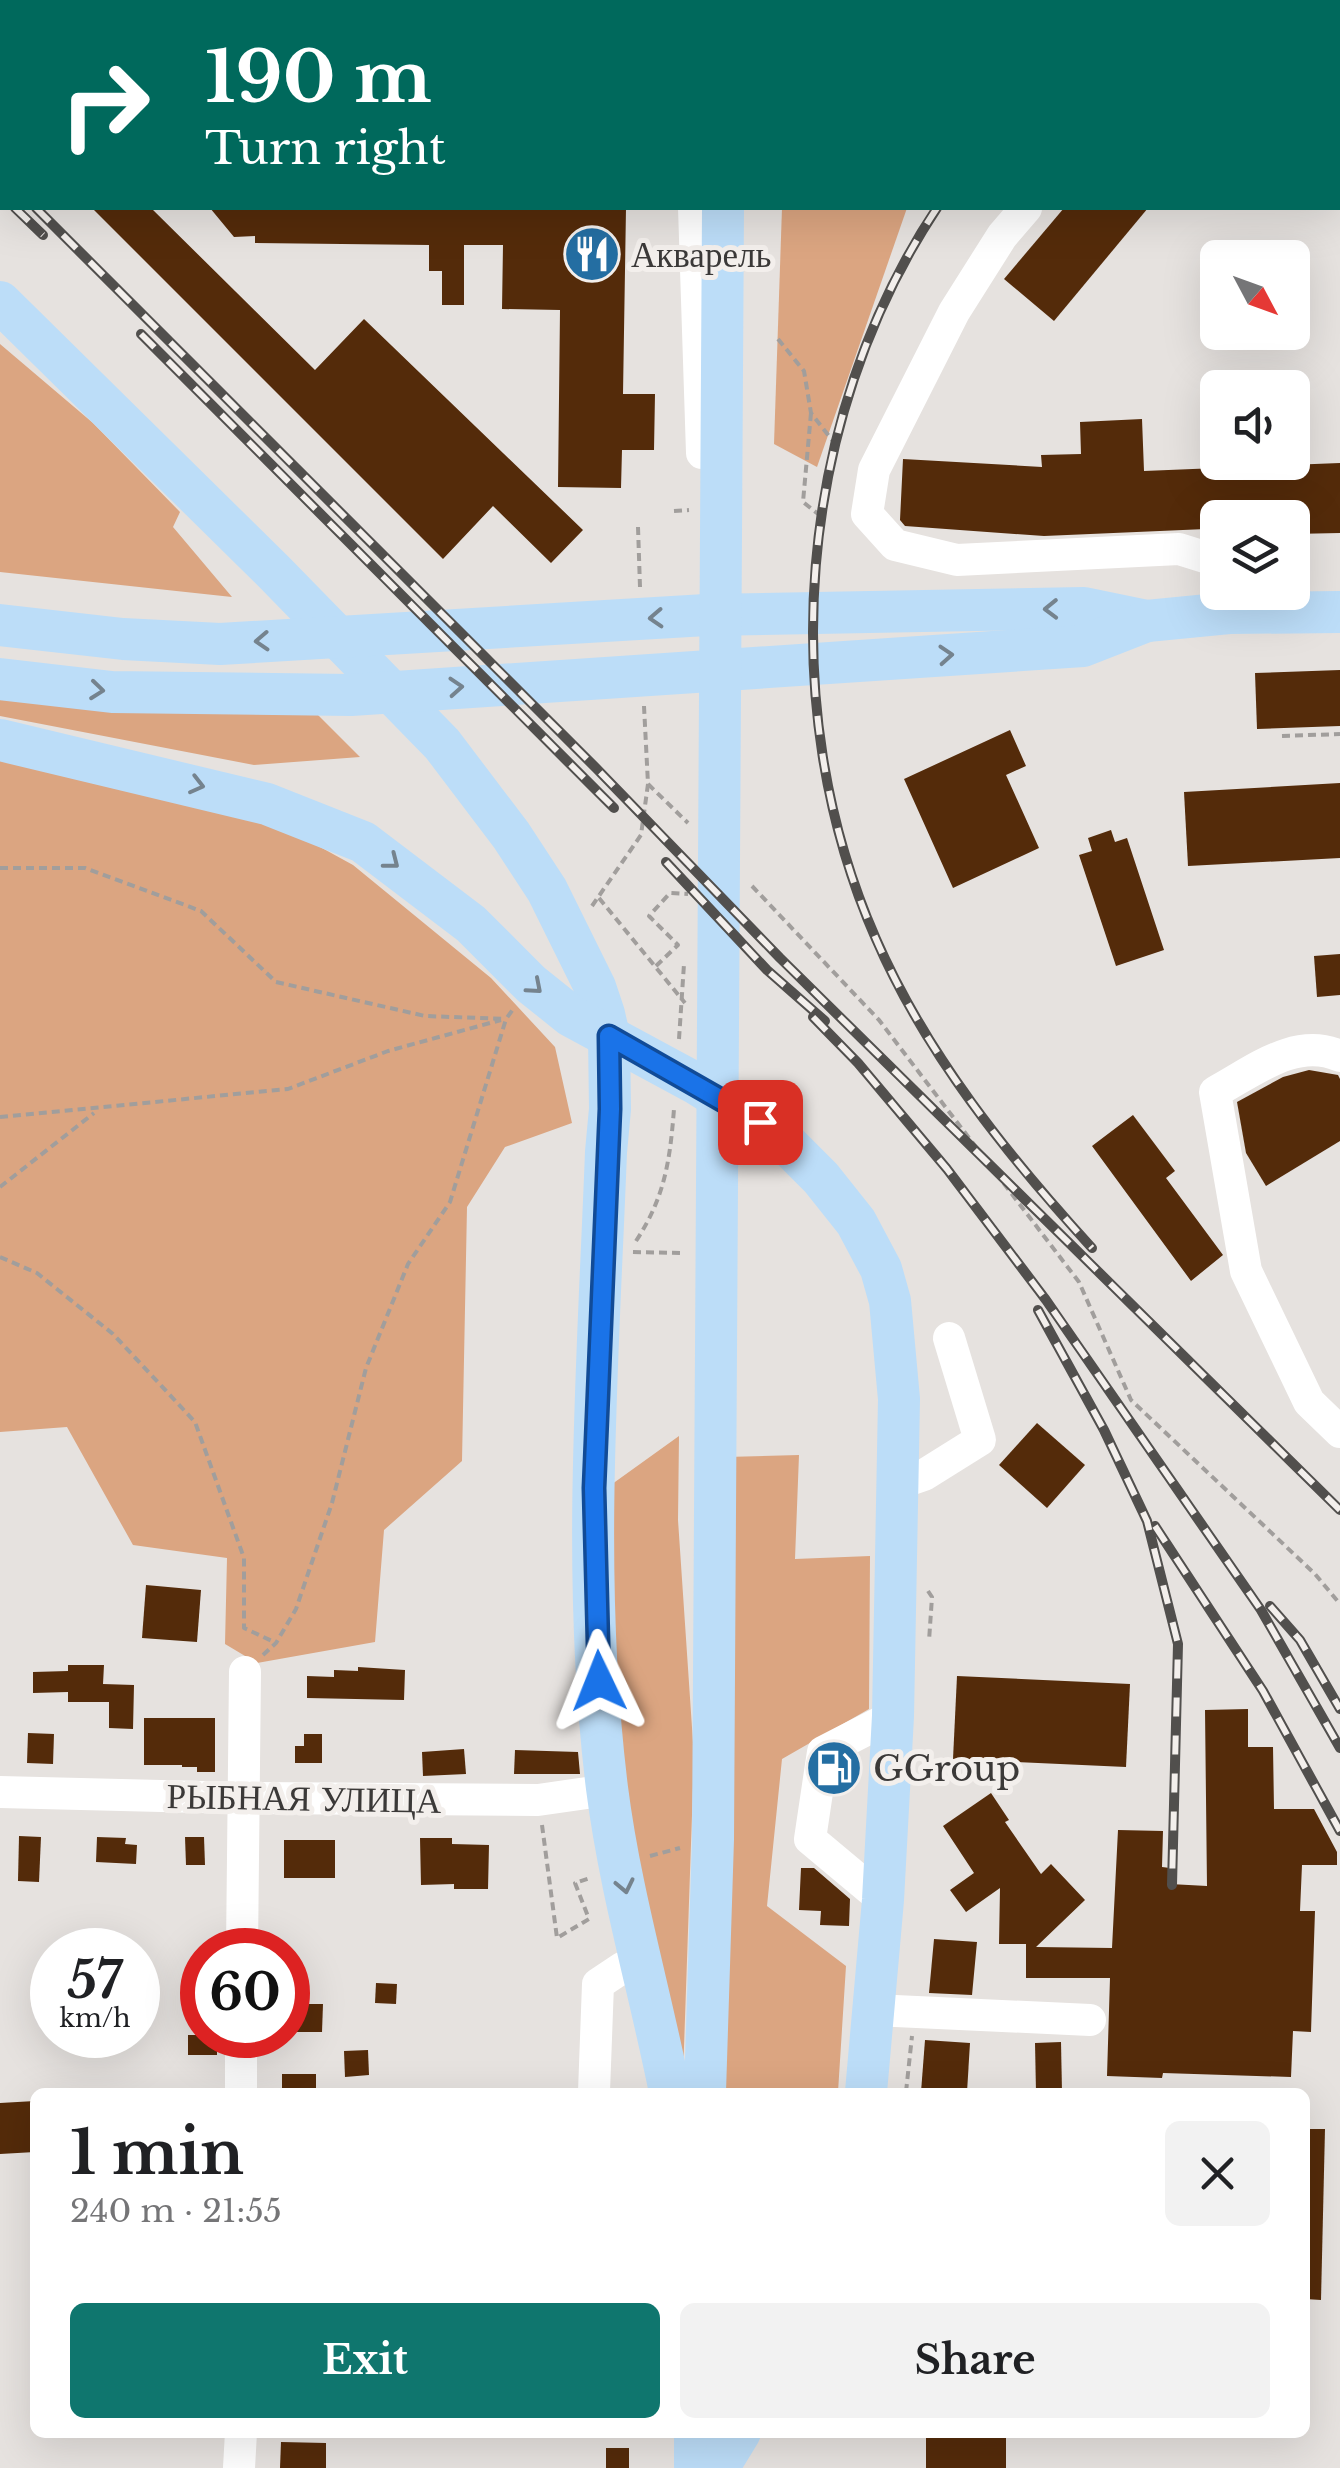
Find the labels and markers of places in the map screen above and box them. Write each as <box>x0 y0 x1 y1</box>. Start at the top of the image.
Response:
restaurant icon: Акварель <box>562 224 622 284</box>
place label: Акварель <box>631 233 771 276</box>
pin <box>718 1080 803 1165</box>
fuel station icon: GGroup <box>804 1738 864 1798</box>
place label: GGroup <box>873 1747 1020 1790</box>

